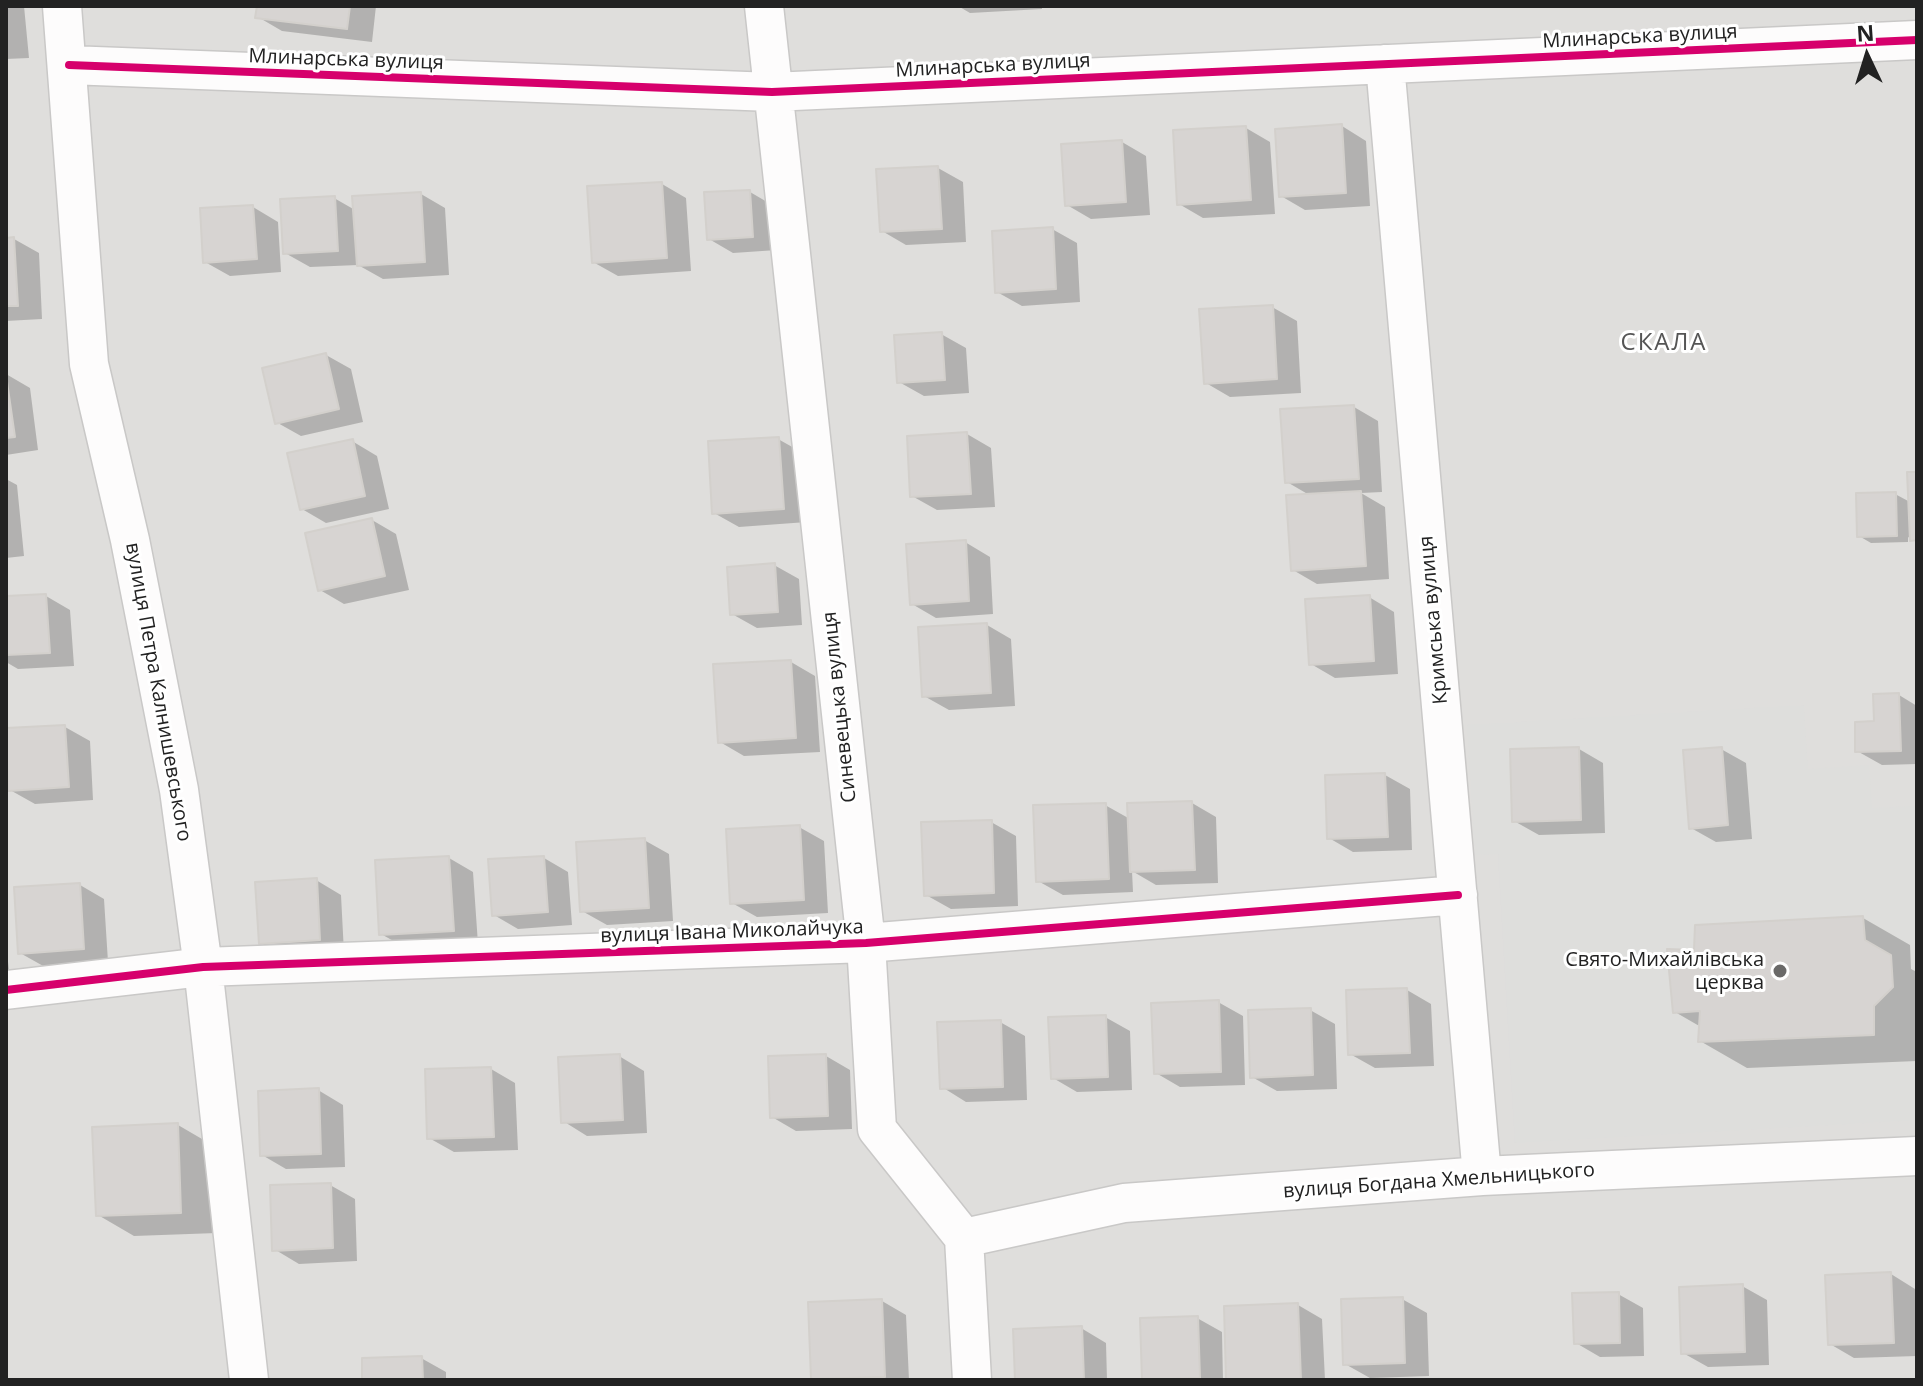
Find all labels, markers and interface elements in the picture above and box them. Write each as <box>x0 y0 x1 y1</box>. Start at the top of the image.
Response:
north arrow <box>1827 16 1907 96</box>
text: N <box>1855 16 1875 48</box>
street label: Млинарська вулиця <box>1542 20 1738 54</box>
street label: Млинарська вулиця <box>248 45 444 75</box>
street label: Млинарська вулиця <box>895 49 1091 83</box>
district label: СКАЛА <box>1621 329 1707 357</box>
street label: Кримська вулиця <box>1415 535 1453 705</box>
street label: вулиця Петра Калнишевського <box>120 541 196 843</box>
street label: Синевецька вулиця <box>818 610 862 804</box>
street label: вулиця Івана Миколайчука <box>600 915 864 949</box>
place label: Свято-Михайлівська церква <box>1565 948 1764 995</box>
marker: Свято-Михайлівська церква <box>1771 962 1789 980</box>
street label: вулиця Богдана Хмельницького <box>1282 1158 1596 1204</box>

